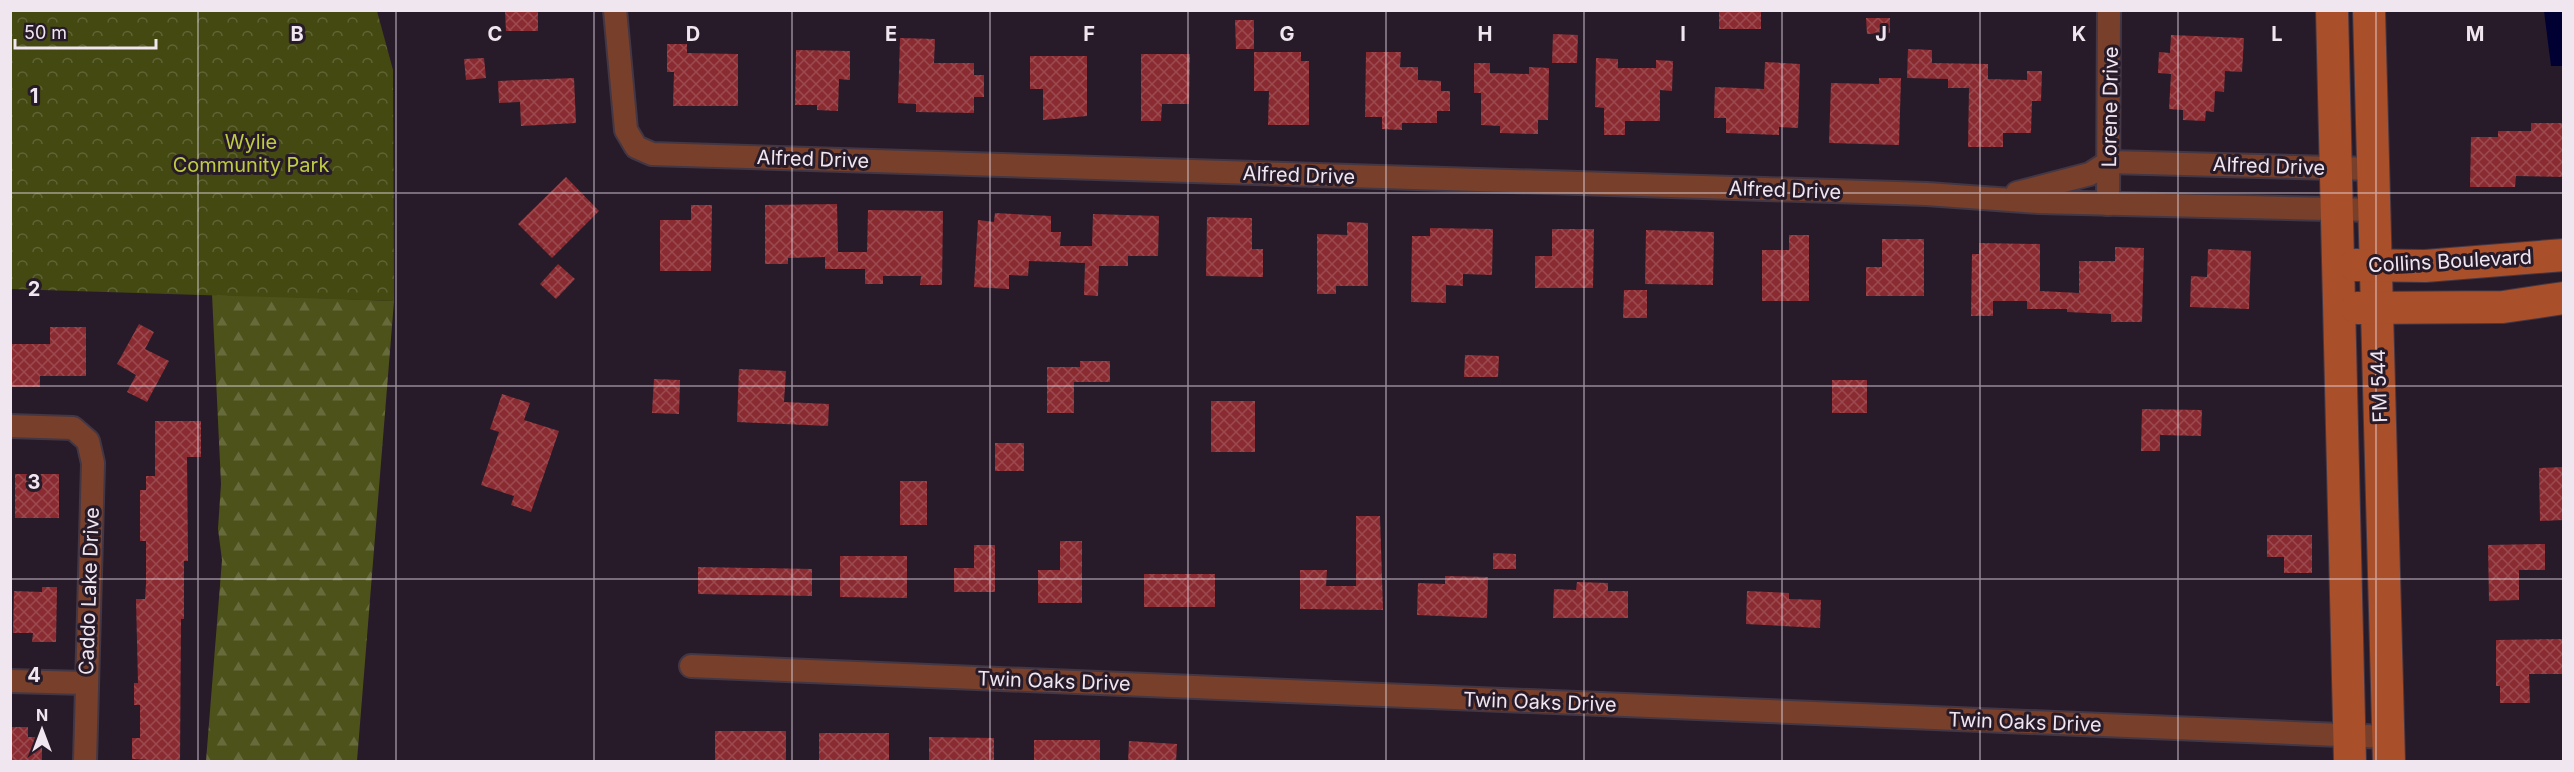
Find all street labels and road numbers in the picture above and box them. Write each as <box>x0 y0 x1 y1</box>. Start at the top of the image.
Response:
street label: Lorene Drive <box>2097 46 2123 168</box>
street label: Alfred Drive <box>756 145 870 173</box>
street label: Alfred Drive <box>2212 152 2326 180</box>
street label: Alfred Drive <box>1242 161 1356 189</box>
street label: Alfred Drive <box>1728 176 1842 204</box>
street label: Collins Boulevard <box>2367 245 2533 277</box>
street label: FM 544 <box>2366 349 2392 423</box>
street label: Caddo Lake Drive <box>74 507 104 675</box>
street label: Twin Oaks Drive <box>977 666 1131 696</box>
street label: Twin Oaks Drive <box>1463 687 1617 717</box>
street label: Twin Oaks Drive <box>1948 707 2102 737</box>

